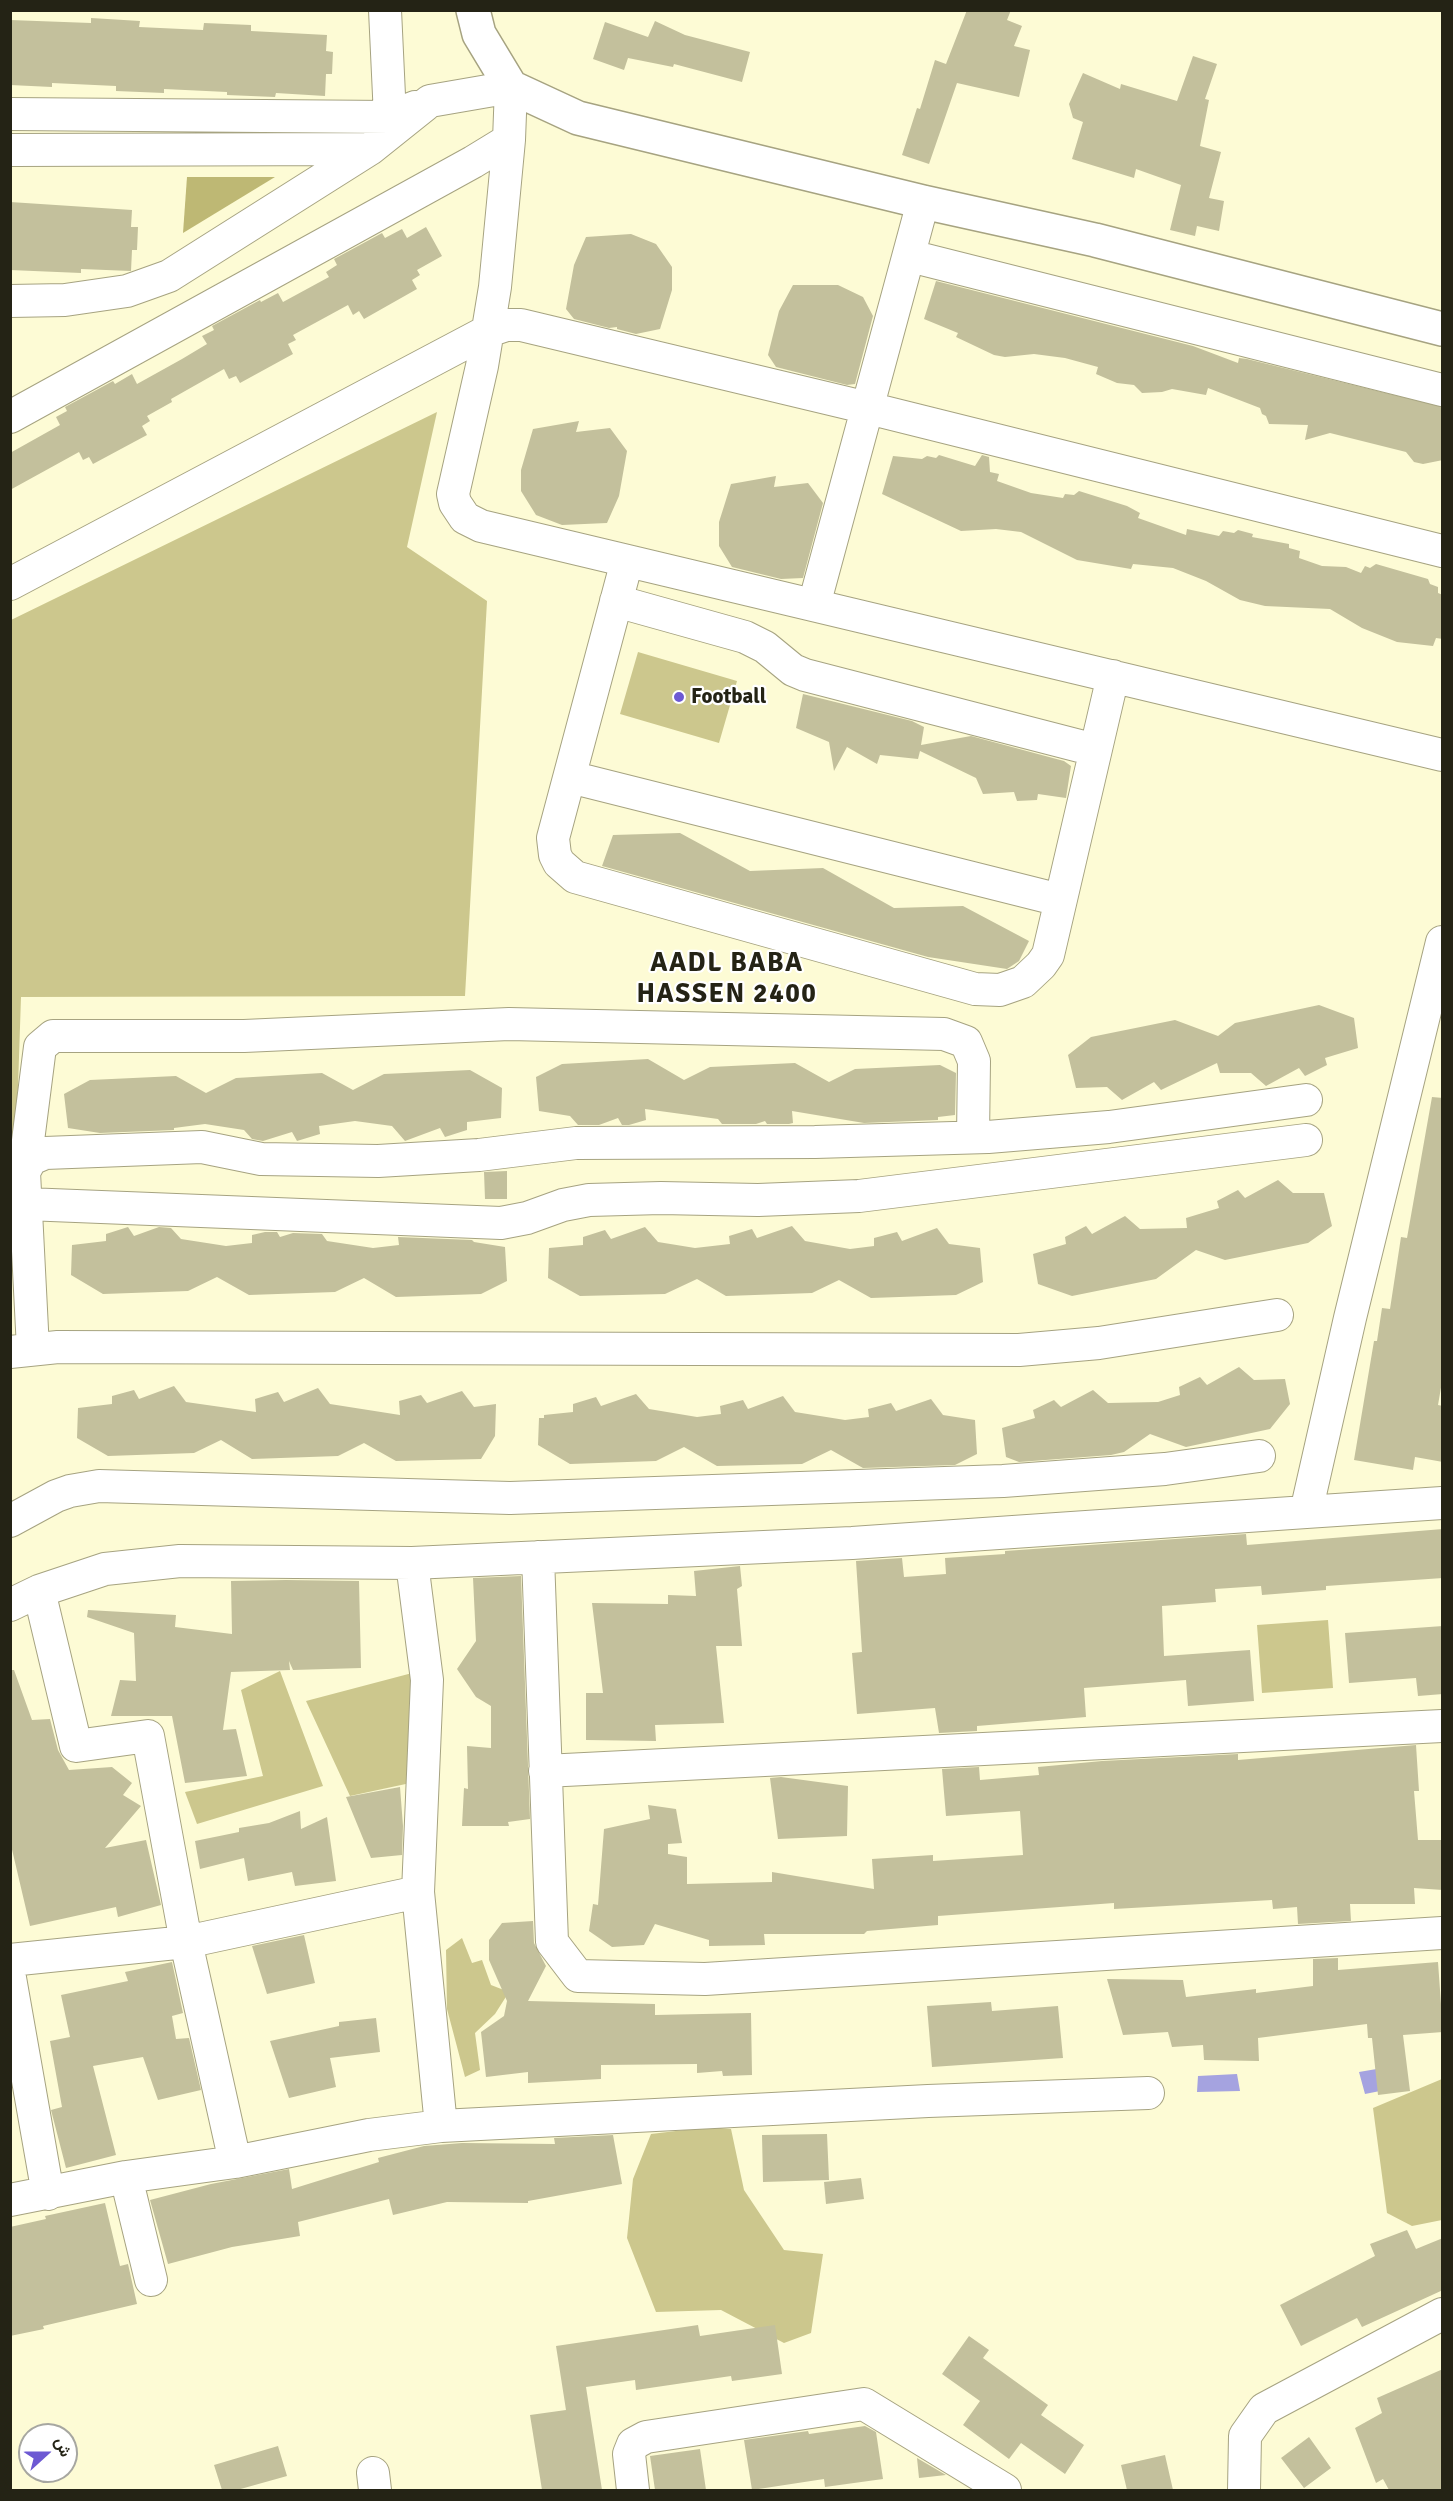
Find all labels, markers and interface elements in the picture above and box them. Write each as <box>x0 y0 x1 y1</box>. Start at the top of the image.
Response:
place label: Football <box>691 684 766 710</box>
marker: Football <box>672 690 686 704</box>
district label: AADL BABA HASSEN 2400 <box>637 948 817 1011</box>
north arrow <box>18 2423 78 2483</box>
text: ش <box>50 2435 76 2460</box>

